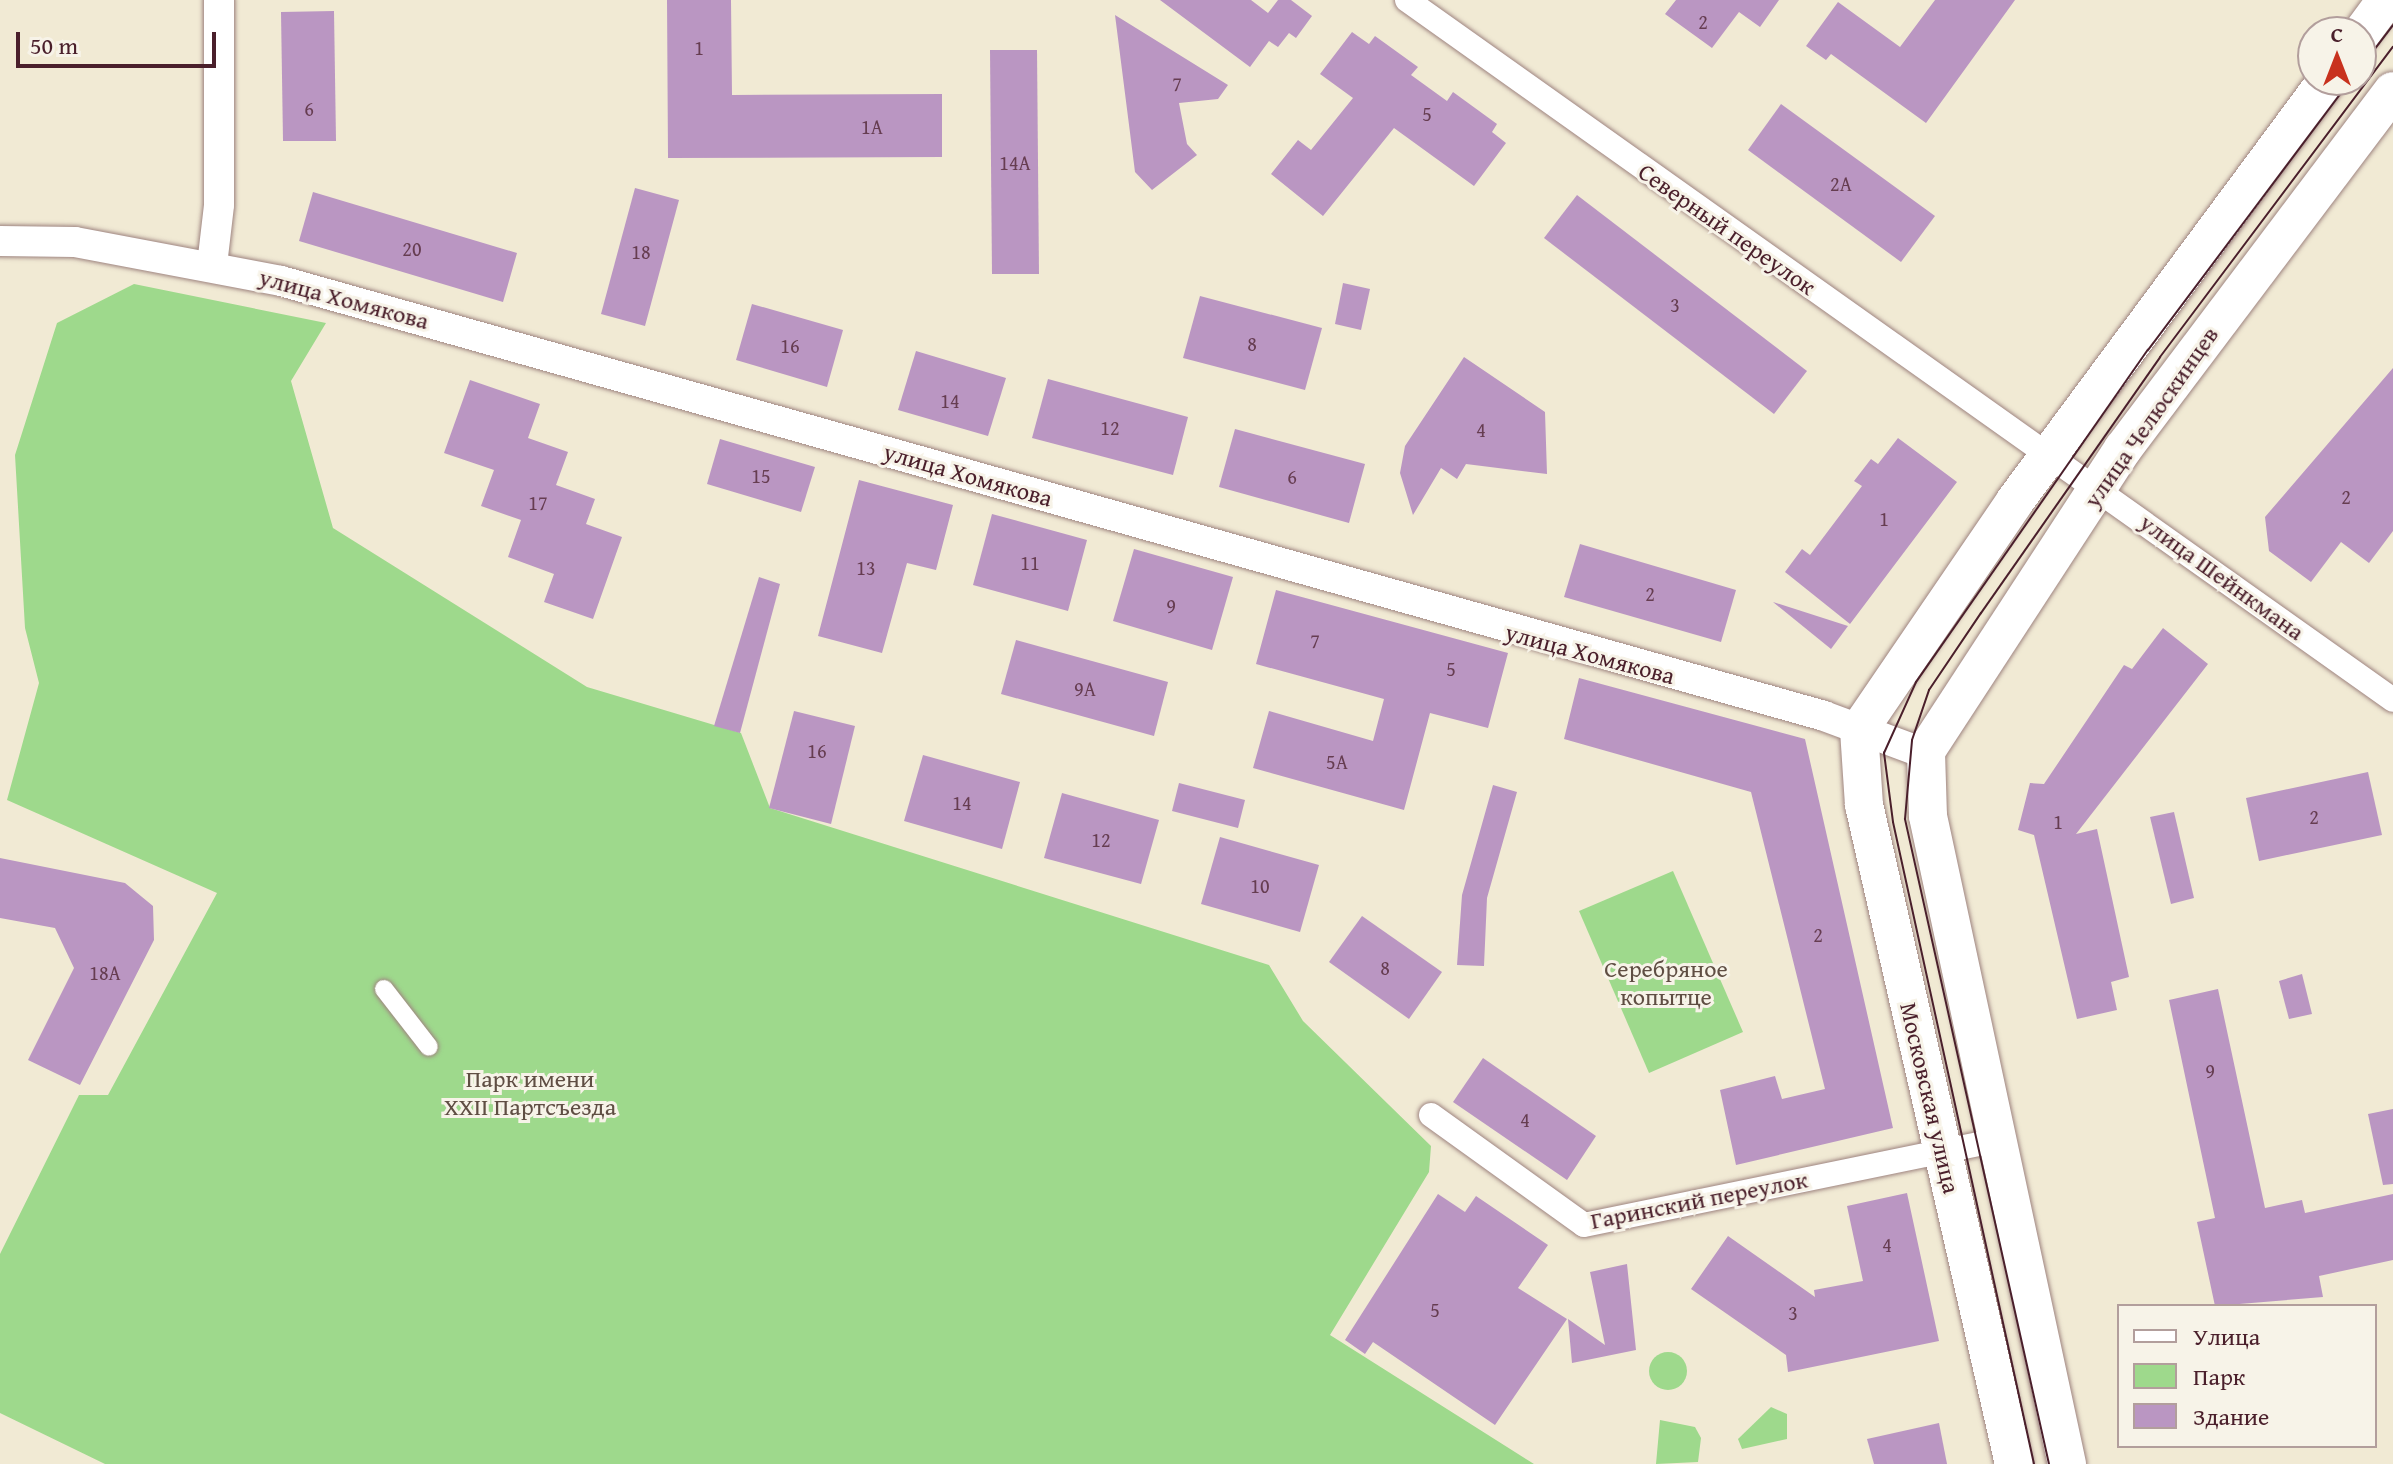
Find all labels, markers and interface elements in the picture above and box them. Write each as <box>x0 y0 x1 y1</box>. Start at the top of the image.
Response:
house number: 2 <box>1698 9 1708 33</box>
scale bar <box>20 16 220 66</box>
north arrow <box>2297 16 2377 96</box>
text: С <box>2331 18 2343 50</box>
text: 50 m <box>30 28 78 63</box>
house number: 1 <box>694 35 704 59</box>
house number: 7 <box>1172 71 1182 95</box>
house number: 6 <box>304 96 314 120</box>
house number: 5 <box>1422 101 1432 125</box>
house number: 1А <box>861 114 883 138</box>
house number: 14А <box>999 150 1031 174</box>
street label: Северный переулок <box>1633 157 1821 301</box>
house number: 2А <box>1830 171 1852 195</box>
house number: 20 <box>402 236 422 260</box>
house number: 18 <box>631 239 651 263</box>
street label: улица Хомякова <box>256 263 432 335</box>
house number: 3 <box>1670 292 1680 316</box>
street label: улица Челюскинцев <box>2078 321 2224 513</box>
house number: 8 <box>1247 331 1257 355</box>
house number: 16 <box>780 333 800 357</box>
house number: 14 <box>940 388 960 412</box>
house number: 12 <box>1100 415 1120 439</box>
house number: 4 <box>1476 417 1486 441</box>
street label: улица Хомякова <box>880 437 1056 513</box>
house number: 15 <box>751 463 771 487</box>
house number: 6 <box>1287 464 1297 488</box>
house number: 2 <box>2341 484 2351 508</box>
house number: 17 <box>528 490 548 514</box>
house number: 1 <box>1879 506 1889 530</box>
street label: улица Шейнкмана <box>2134 508 2310 646</box>
house number: 11 <box>1020 550 1040 574</box>
house number: 13 <box>856 555 876 579</box>
house number: 2 <box>1645 581 1655 605</box>
house number: 9 <box>1166 593 1176 617</box>
street label: улица Хомякова <box>1502 618 1678 690</box>
house number: 7 <box>1310 628 1320 652</box>
house number: 5 <box>1446 656 1456 680</box>
house number: 9А <box>1074 676 1096 700</box>
house number: 16 <box>807 738 827 762</box>
house number: 5А <box>1326 749 1348 773</box>
house number: 14 <box>952 790 972 814</box>
house number: 2 <box>2309 804 2319 828</box>
house number: 1 <box>2053 809 2063 833</box>
house number: 12 <box>1091 827 1111 851</box>
house number: 10 <box>1250 873 1270 897</box>
house number: 2 <box>1813 922 1823 946</box>
house number: 8 <box>1380 955 1390 979</box>
park label: Серебряное копытце <box>1604 955 1728 1011</box>
house number: 18А <box>89 960 121 984</box>
street label: Московская улица <box>1894 1000 1966 1196</box>
house number: 9 <box>2205 1058 2215 1082</box>
park label: Парк имени XXII Партсъезда <box>444 1065 616 1121</box>
house number: 4 <box>1520 1107 1530 1131</box>
street label: Гаринский переулок <box>1588 1165 1810 1235</box>
house number: 4 <box>1882 1232 1892 1256</box>
house number: 5 <box>1430 1297 1440 1321</box>
house number: 3 <box>1788 1300 1798 1324</box>
legend <box>2117 1304 2377 1448</box>
text: Улица <box>2193 1319 2260 1354</box>
text: Парк <box>2193 1359 2245 1394</box>
text: Здание <box>2193 1399 2269 1434</box>

